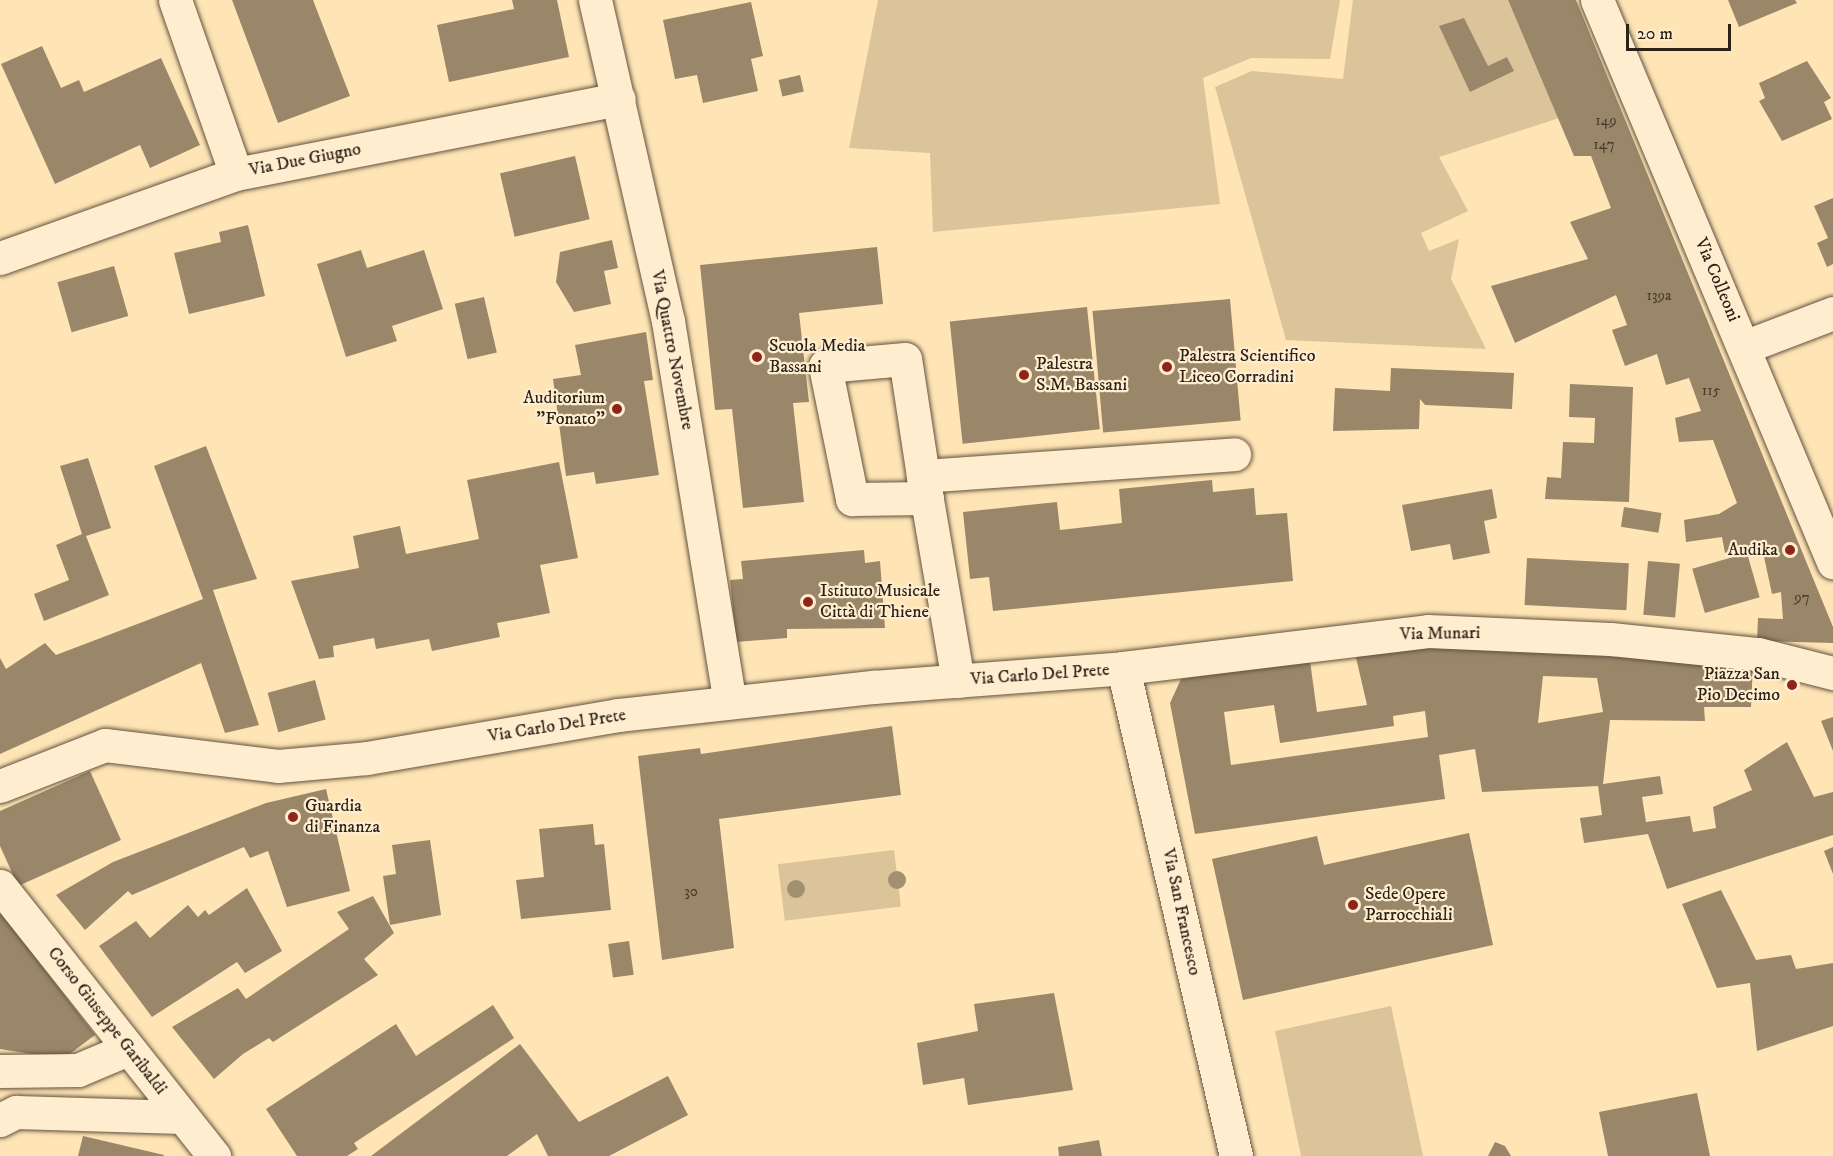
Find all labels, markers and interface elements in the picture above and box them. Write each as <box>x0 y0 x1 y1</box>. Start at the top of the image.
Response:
scale bar <box>1629 12 1734 50</box>
text: 20 m <box>1637 23 1673 45</box>
house number: 149 <box>1595 112 1617 130</box>
house number: 147 <box>1593 136 1615 154</box>
street label: Via Due Giugno <box>247 139 363 181</box>
street label: Via Colleoni <box>1690 235 1744 325</box>
street label: Via Quattro Novembre <box>646 268 698 432</box>
house number: 139a <box>1647 287 1671 305</box>
place label: Scuola Media Bassani <box>769 336 865 378</box>
place label: Palestra Scientifico Liceo Corradini <box>1179 346 1316 388</box>
marker: Scuola Media Bassani <box>750 350 764 364</box>
place label: Palestra S.M. Bassani <box>1036 354 1127 397</box>
marker: Palestra Scientifico Liceo Corradini <box>1160 360 1174 374</box>
marker: Palestra S.M. Bassani <box>1017 368 1031 382</box>
house number: 115 <box>1702 382 1720 400</box>
place label: Auditorium "Fonato" <box>523 388 605 430</box>
marker: Auditorium "Fonato" <box>610 402 624 416</box>
place label: Audika <box>1728 539 1778 561</box>
marker: Audika <box>1783 543 1797 557</box>
place label: Istituto Musicale Città di Thiene <box>820 581 940 624</box>
house number: 97 <box>1794 589 1810 607</box>
marker: Istituto Musicale Città di Thiene <box>801 595 815 609</box>
street label: Via Munari <box>1399 622 1481 646</box>
street label: Via Carlo Del Prete <box>970 659 1110 691</box>
place label: Piazza San Pio Decimo <box>1697 664 1780 706</box>
marker: Piazza San Pio Decimo <box>1785 678 1799 692</box>
street label: Via Carlo Del Prete <box>486 704 628 748</box>
place label: Guardia di Finanza <box>305 796 380 838</box>
marker: Guardia di Finanza <box>286 810 300 824</box>
street label: Via San Francesco <box>1157 847 1205 977</box>
house number: 30 <box>684 883 698 901</box>
place label: Sede Opere Parrocchiali <box>1365 884 1453 926</box>
marker: Sede Opere Parrocchiali <box>1346 898 1360 912</box>
street label: Corso Giuseppe Garibaldi <box>43 943 171 1099</box>

